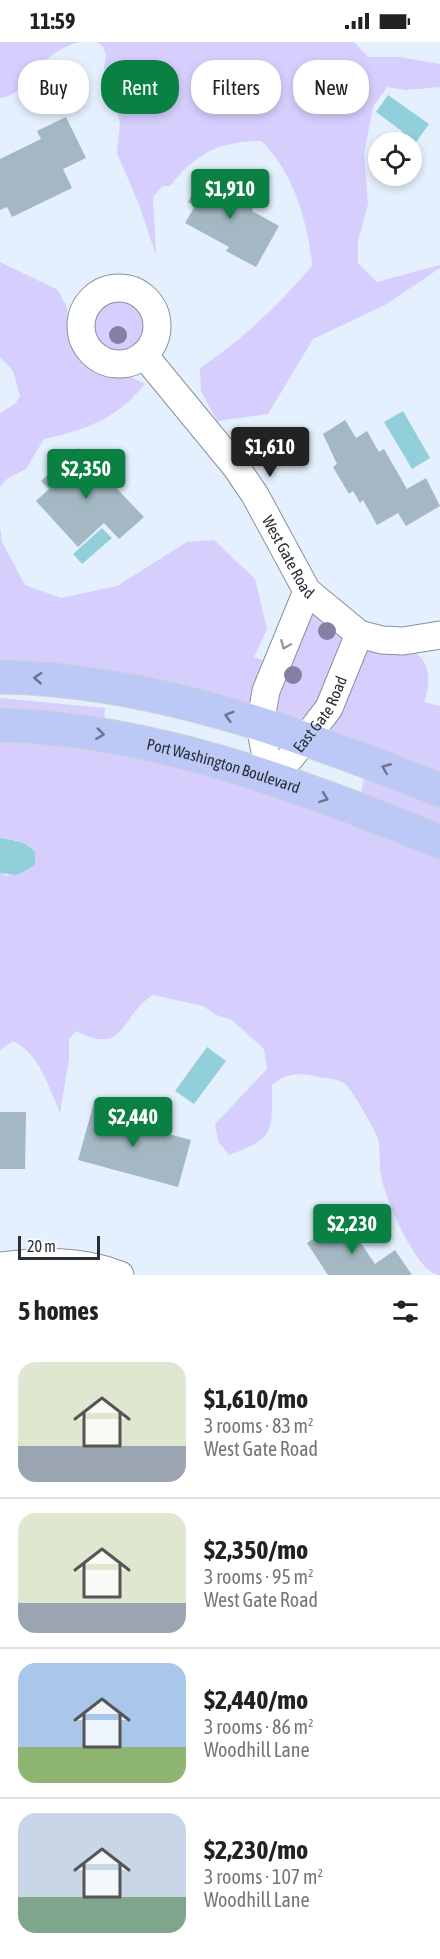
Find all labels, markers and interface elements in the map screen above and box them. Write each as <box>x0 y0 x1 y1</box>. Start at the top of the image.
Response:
text: 11:59 <box>30 8 75 34</box>
chip: Buy <box>18 60 89 114</box>
chip: Rent <box>101 60 179 114</box>
chip: Filters <box>191 60 281 114</box>
chip: New <box>293 60 369 114</box>
map controls <box>368 132 422 186</box>
button: locate <box>368 132 422 186</box>
pin: $1,910 <box>181 169 279 220</box>
text: $1,910 <box>205 177 255 200</box>
pin: $1,610 <box>221 427 319 478</box>
text: $1,610 <box>245 435 295 458</box>
pin: $2,350 <box>37 449 135 500</box>
text: $2,350 <box>61 457 111 480</box>
street label: West Gate Road <box>259 512 318 602</box>
one-way arrow <box>280 638 292 649</box>
one-way arrow <box>34 672 43 685</box>
street label: East Gate Road <box>289 673 350 756</box>
one-way arrow <box>224 711 235 723</box>
one-way arrow <box>95 727 105 739</box>
street label: Port Washington Boulevard <box>145 735 303 797</box>
one-way arrow <box>381 763 392 775</box>
one-way arrow <box>319 791 329 804</box>
pin: $2,440 <box>84 1097 182 1148</box>
text: $2,440 <box>108 1105 158 1128</box>
pin: $2,230 <box>303 1204 401 1255</box>
text: $2,230 <box>327 1212 377 1235</box>
scale bar <box>18 1233 100 1260</box>
text: 20 m <box>27 1237 56 1255</box>
icon: filters <box>389 1295 422 1328</box>
text: 5 homes <box>18 1296 98 1326</box>
text: $1,610/mo <box>204 1384 308 1414</box>
icon: home <box>66 1386 138 1458</box>
text: 3 rooms · 83 m² <box>204 1414 314 1437</box>
text: West Gate Road <box>204 1437 318 1460</box>
text: $2,350/mo <box>204 1535 308 1565</box>
icon: home <box>66 1537 138 1609</box>
text: 3 rooms · 95 m² <box>204 1565 314 1588</box>
text: West Gate Road <box>204 1588 318 1611</box>
text: $2,440/mo <box>204 1685 308 1715</box>
icon: home <box>66 1687 138 1759</box>
text: 3 rooms · 86 m² <box>204 1715 314 1738</box>
text: Woodhill Lane <box>204 1738 310 1761</box>
text: $2,230/mo <box>204 1835 308 1865</box>
icon: home <box>66 1837 138 1909</box>
text: 3 rooms · 107 m² <box>204 1865 323 1888</box>
text: Woodhill Lane <box>204 1888 310 1911</box>

